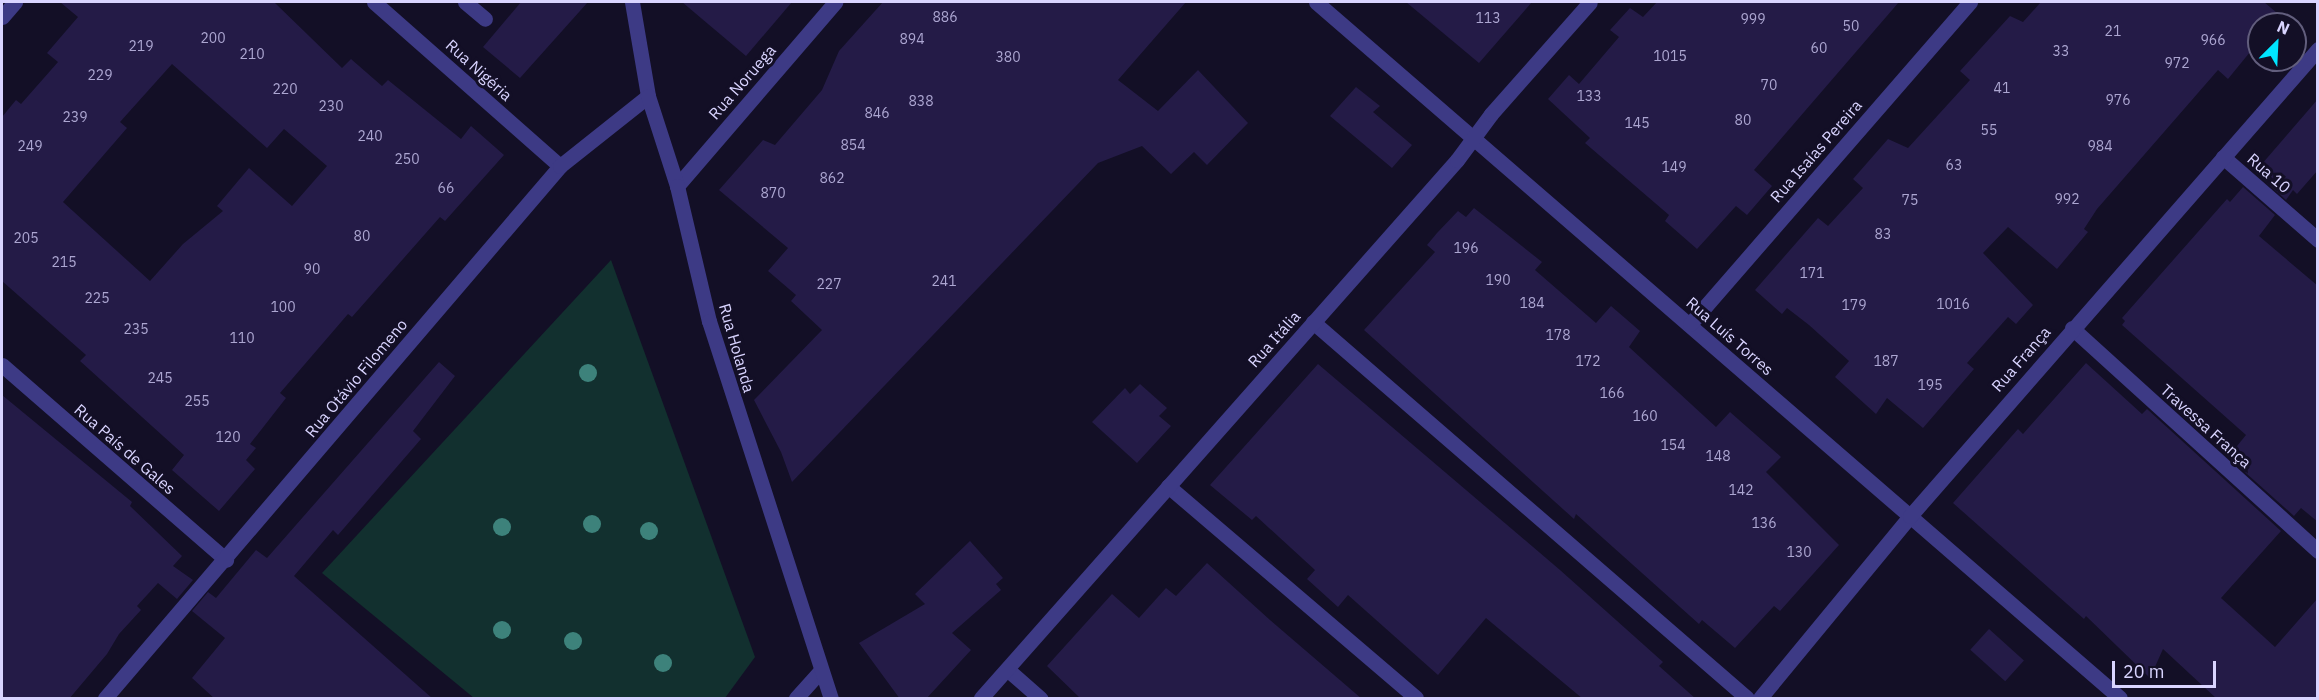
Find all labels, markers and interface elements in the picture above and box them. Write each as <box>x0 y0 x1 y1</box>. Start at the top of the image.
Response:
house number: 886 <box>932 9 958 25</box>
house number: 113 <box>1475 10 1501 26</box>
house number: 999 <box>1740 11 1766 27</box>
north arrow <box>2247 12 2307 72</box>
text: N <box>2274 16 2293 39</box>
house number: 50 <box>1843 18 1859 34</box>
house number: 21 <box>2105 23 2121 39</box>
house number: 200 <box>200 30 226 46</box>
house number: 894 <box>899 31 925 47</box>
house number: 966 <box>2200 32 2226 48</box>
street label: Rua Nigéria <box>442 35 516 105</box>
house number: 219 <box>128 38 154 54</box>
house number: 60 <box>1811 40 1827 56</box>
street label: Rua Noruega <box>704 41 780 123</box>
house number: 33 <box>2053 43 2069 59</box>
house number: 210 <box>239 46 265 62</box>
house number: 1015 <box>1653 48 1687 64</box>
house number: 380 <box>995 49 1021 65</box>
house number: 972 <box>2164 55 2190 71</box>
house number: 229 <box>87 67 113 83</box>
house number: 70 <box>1761 77 1777 93</box>
house number: 41 <box>1994 80 2010 96</box>
house number: 220 <box>272 81 298 97</box>
house number: 133 <box>1576 88 1602 104</box>
house number: 976 <box>2105 92 2131 108</box>
house number: 838 <box>908 93 934 109</box>
street label: Rua Isaías Pereira <box>1766 96 1866 206</box>
house number: 230 <box>318 98 344 114</box>
house number: 846 <box>864 105 890 121</box>
house number: 239 <box>62 109 88 125</box>
house number: 80 <box>1735 112 1751 128</box>
house number: 145 <box>1624 115 1650 131</box>
house number: 55 <box>1981 122 1997 138</box>
house number: 240 <box>357 128 383 144</box>
house number: 854 <box>840 137 866 153</box>
house number: 249 <box>17 138 43 154</box>
house number: 984 <box>2087 138 2113 154</box>
street label: Rua 10 <box>2244 149 2294 197</box>
house number: 250 <box>394 151 420 167</box>
house number: 63 <box>1946 157 1962 173</box>
house number: 149 <box>1661 159 1687 175</box>
house number: 862 <box>819 170 845 186</box>
house number: 66 <box>438 180 454 196</box>
house number: 870 <box>760 185 786 201</box>
house number: 992 <box>2054 191 2080 207</box>
house number: 75 <box>1902 192 1918 208</box>
house number: 83 <box>1875 226 1891 242</box>
house number: 80 <box>354 228 370 244</box>
house number: 205 <box>13 230 39 246</box>
house number: 196 <box>1453 240 1479 256</box>
house number: 215 <box>51 254 77 270</box>
house number: 90 <box>304 261 320 277</box>
house number: 171 <box>1799 265 1825 281</box>
house number: 190 <box>1485 272 1511 288</box>
house number: 241 <box>931 273 957 289</box>
house number: 227 <box>816 276 842 292</box>
house number: 225 <box>84 290 110 306</box>
street label: Rua Luís Torres <box>1682 293 1778 379</box>
house number: 184 <box>1519 295 1545 311</box>
house number: 1016 <box>1936 296 1970 312</box>
house number: 179 <box>1841 297 1867 313</box>
house number: 100 <box>270 299 296 315</box>
street label: Rua Holanda <box>715 301 759 395</box>
street label: Rua Itália <box>1244 307 1304 371</box>
street label: Rua Otávio Filomeno <box>301 315 411 441</box>
house number: 235 <box>123 321 149 337</box>
street label: Rua França <box>1987 322 2055 396</box>
house number: 178 <box>1545 327 1571 343</box>
house number: 110 <box>229 330 255 346</box>
house number: 172 <box>1575 353 1601 369</box>
house number: 187 <box>1873 353 1899 369</box>
house number: 245 <box>147 370 173 386</box>
house number: 195 <box>1917 377 1943 393</box>
street label: Travessa França <box>2157 380 2255 472</box>
house number: 166 <box>1599 385 1625 401</box>
house number: 255 <box>184 393 210 409</box>
street label: Rua País de Gales <box>71 400 179 498</box>
house number: 160 <box>1632 408 1658 424</box>
house number: 120 <box>215 429 241 445</box>
house number: 154 <box>1660 437 1686 453</box>
house number: 148 <box>1705 448 1731 464</box>
house number: 142 <box>1728 482 1754 498</box>
house number: 136 <box>1751 515 1777 531</box>
house number: 130 <box>1786 544 1812 560</box>
scale bar <box>2115 649 2218 687</box>
text: 20 m <box>2123 660 2165 683</box>

